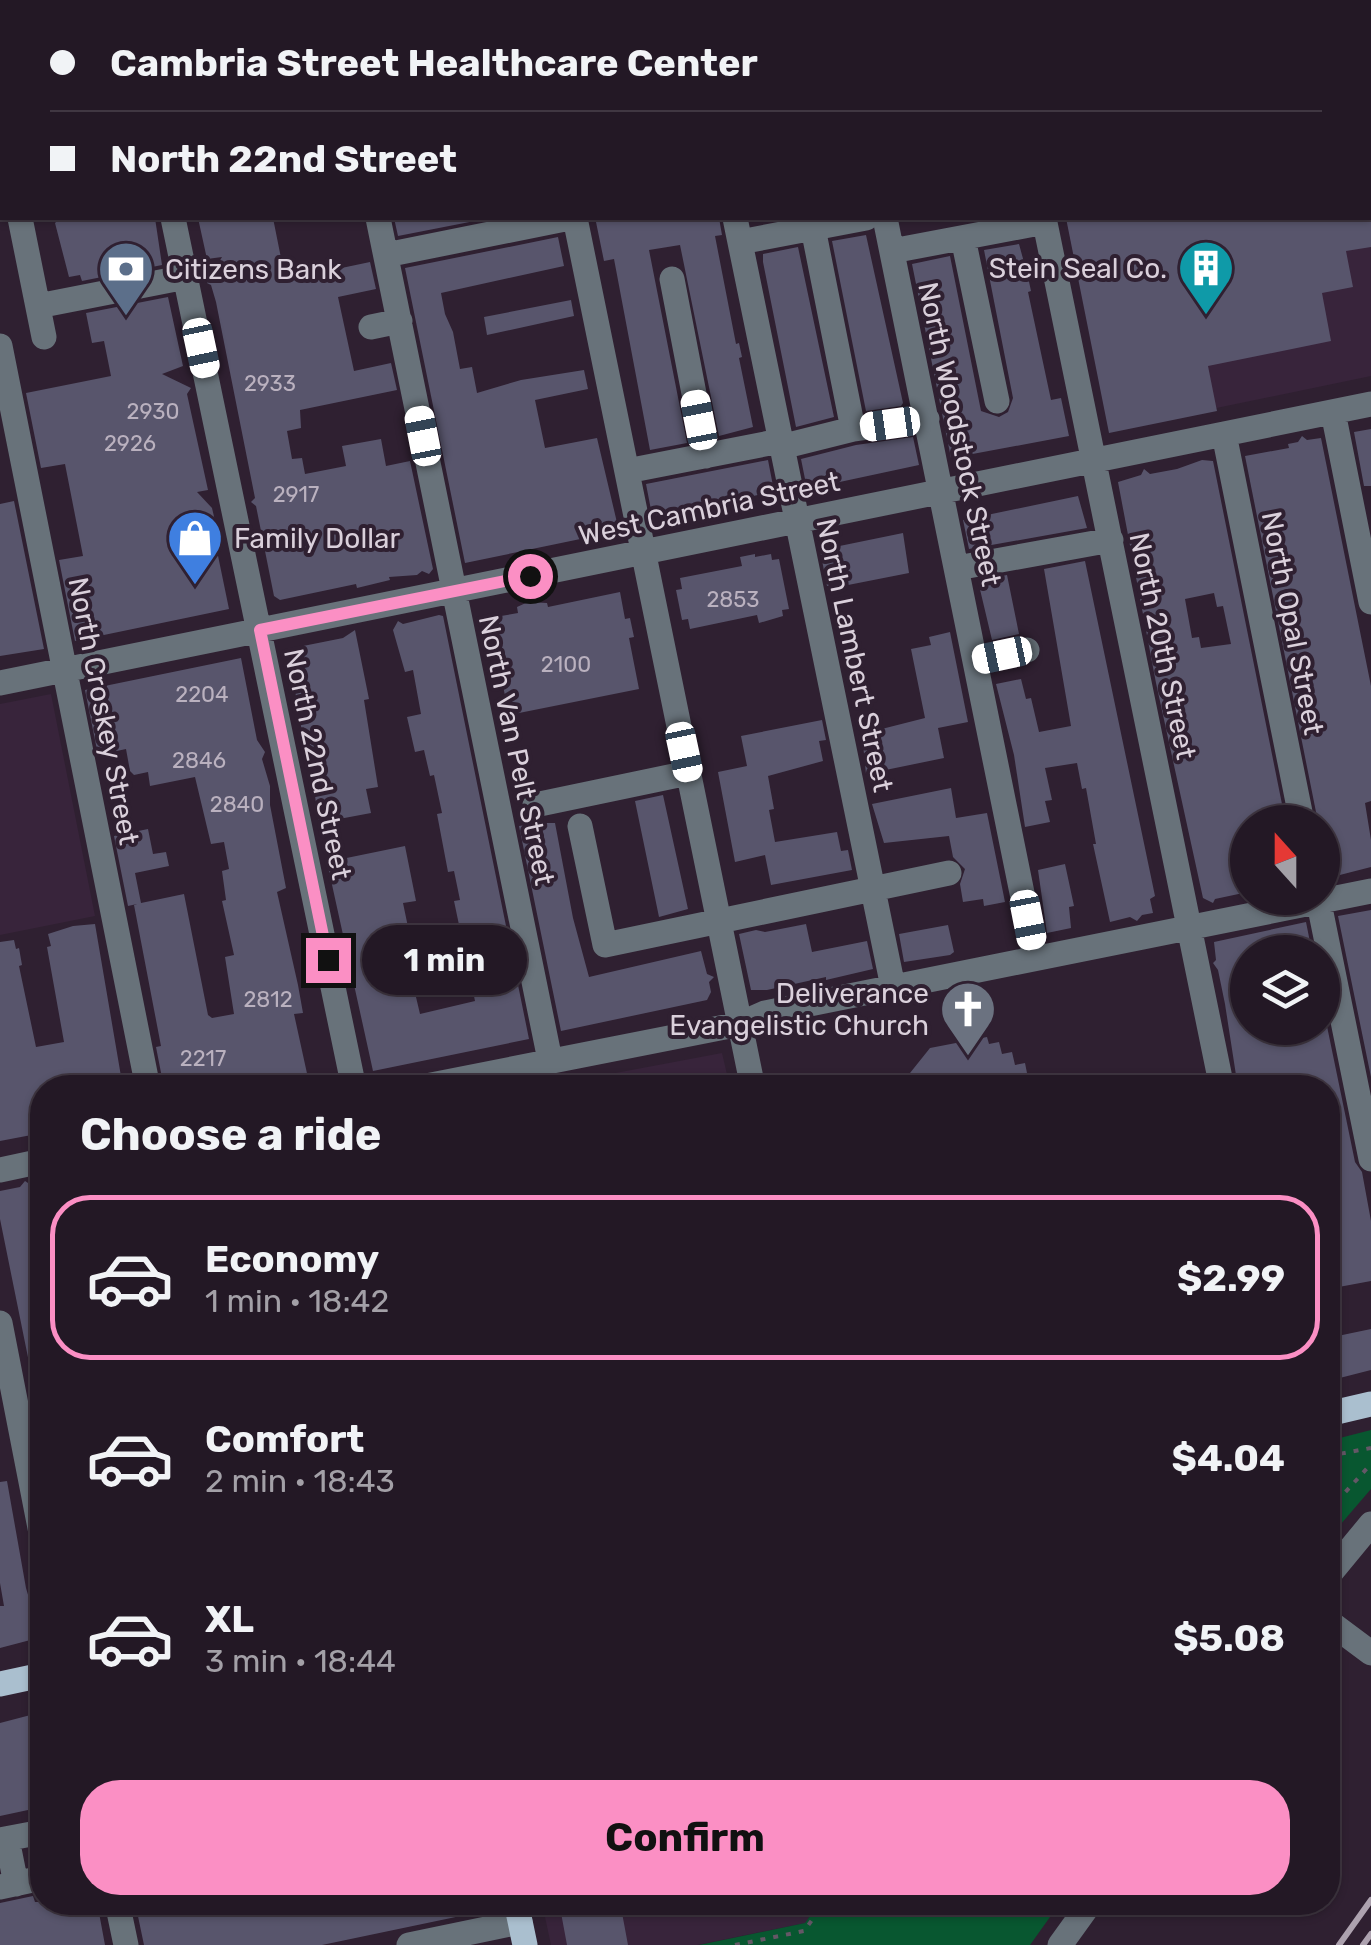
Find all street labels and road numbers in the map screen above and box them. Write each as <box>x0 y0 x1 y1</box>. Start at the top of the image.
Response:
street label: North Woodstock Street <box>911 279 1008 589</box>
street label: West Cambria Street <box>576 465 843 552</box>
street label: North Opal Street <box>1255 509 1330 738</box>
street label: North Lambert Street <box>809 515 900 795</box>
street label: North 20th Street <box>1122 530 1203 763</box>
street label: North Croskey Street <box>61 575 146 848</box>
street label: North Van Pelt Street <box>472 612 561 888</box>
street label: North 22nd Street <box>277 646 358 883</box>

